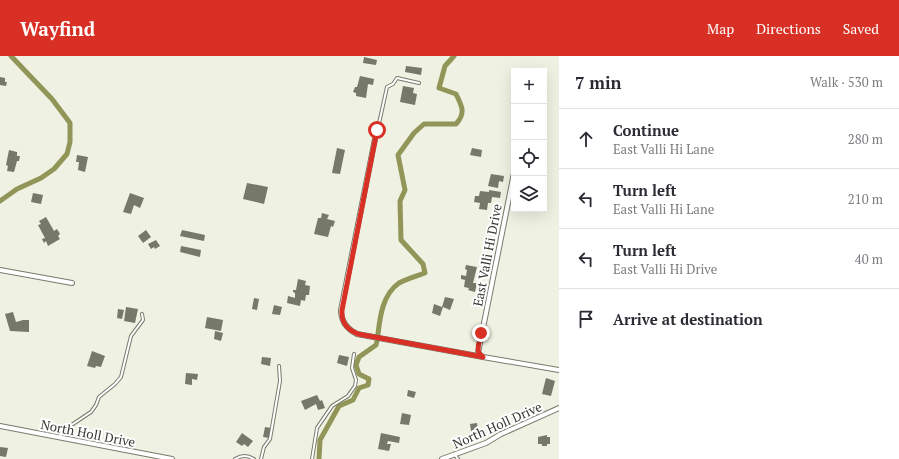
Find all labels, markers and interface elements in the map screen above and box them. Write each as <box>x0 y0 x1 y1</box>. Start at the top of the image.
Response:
text: Wayfind <box>20 16 95 41</box>
text: Map <box>707 19 734 38</box>
text: Directions <box>756 19 821 38</box>
text: Saved <box>843 19 879 38</box>
map controls <box>511 68 547 212</box>
button: + <box>511 68 547 104</box>
text: 7 min <box>575 71 622 94</box>
text: Walk · 530 m <box>810 73 883 91</box>
button: − <box>511 104 547 140</box>
text: Continue <box>613 120 679 140</box>
route start <box>368 121 386 139</box>
icon: ahead <box>575 128 597 150</box>
text: 280 m <box>848 130 883 148</box>
button: locate <box>511 140 547 176</box>
text: East Valli Hi Lane <box>613 140 714 158</box>
button: layers <box>511 176 547 212</box>
text: Turn left <box>613 180 677 200</box>
icon: left <box>575 188 597 210</box>
text: 210 m <box>848 190 883 208</box>
text: East Valli Hi Lane <box>613 200 714 218</box>
street label: East Valli Hi Drive <box>468 202 506 308</box>
text: Turn left <box>613 240 677 260</box>
icon: left <box>575 248 597 270</box>
text: 40 m <box>855 250 883 268</box>
text: East Valli Hi Drive <box>613 260 717 278</box>
icon: arrive <box>575 308 597 330</box>
text: Arrive at destination <box>613 309 763 329</box>
route end <box>472 324 490 342</box>
street label: North Holl Drive <box>450 397 544 453</box>
street label: North Holl Drive <box>39 415 137 451</box>

